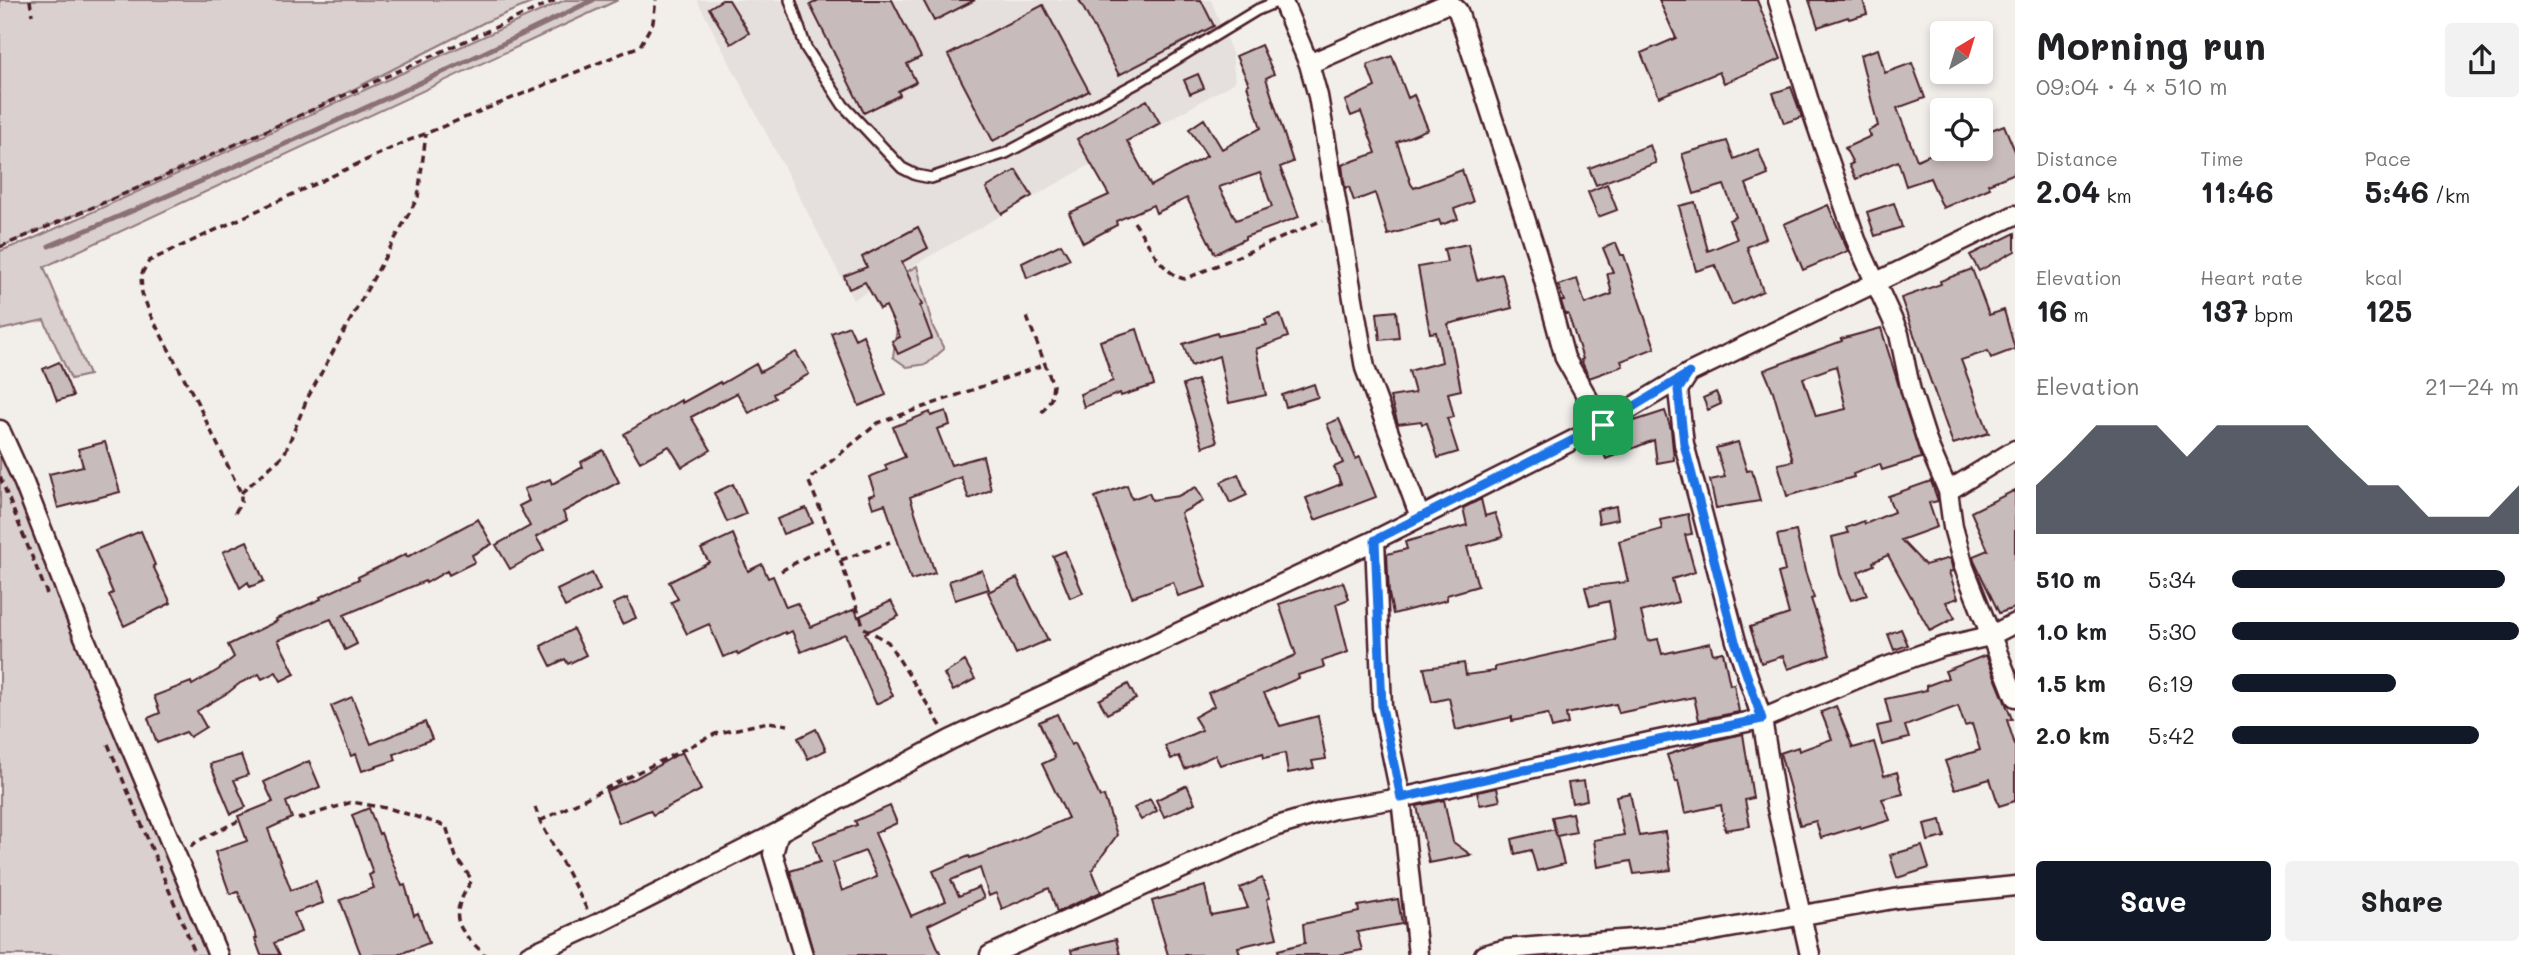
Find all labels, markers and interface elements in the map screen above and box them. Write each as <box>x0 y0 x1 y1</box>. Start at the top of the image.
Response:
text: Morning run <box>2036 20 2266 70</box>
north arrow <box>1930 21 1993 84</box>
map controls <box>1930 21 1993 161</box>
button: share <box>2445 23 2519 97</box>
text: 09:04 · 4 × 510 m <box>2036 71 2228 101</box>
button: locate <box>1930 98 1993 161</box>
text: Distance <box>2036 146 2118 171</box>
text: Time <box>2200 146 2244 171</box>
text: Pace <box>2365 146 2411 171</box>
text: 2.04 <box>2036 171 2100 211</box>
text: 11:46 <box>2200 171 2274 211</box>
text: 5:46 <box>2365 171 2429 211</box>
text: km <box>2100 183 2132 208</box>
text: /km <box>2429 183 2470 208</box>
text: Elevation <box>2036 265 2121 290</box>
text: Heart rate <box>2200 265 2303 290</box>
text: kcal <box>2365 265 2403 290</box>
text: 16 <box>2036 290 2067 330</box>
text: 137 <box>2200 290 2248 330</box>
text: 125 <box>2365 290 2412 330</box>
text: m <box>2067 302 2089 327</box>
text: bpm <box>2248 302 2293 327</box>
text: Elevation <box>2036 371 2139 401</box>
text: 21–24 m <box>2425 371 2519 401</box>
pin <box>1573 395 1633 455</box>
icon: arrive <box>1584 406 1622 444</box>
text: 510 m <box>2036 564 2101 594</box>
text: 5:34 <box>2148 564 2196 594</box>
text: 1.0 km <box>2036 616 2107 646</box>
text: 5:30 <box>2148 616 2196 646</box>
text: 1.5 km <box>2036 668 2106 698</box>
text: 6:19 <box>2148 668 2193 698</box>
text: 2.0 km <box>2036 720 2110 750</box>
text: 5:42 <box>2148 720 2195 750</box>
button: Save <box>2036 861 2271 941</box>
button: Share <box>2285 861 2519 941</box>

